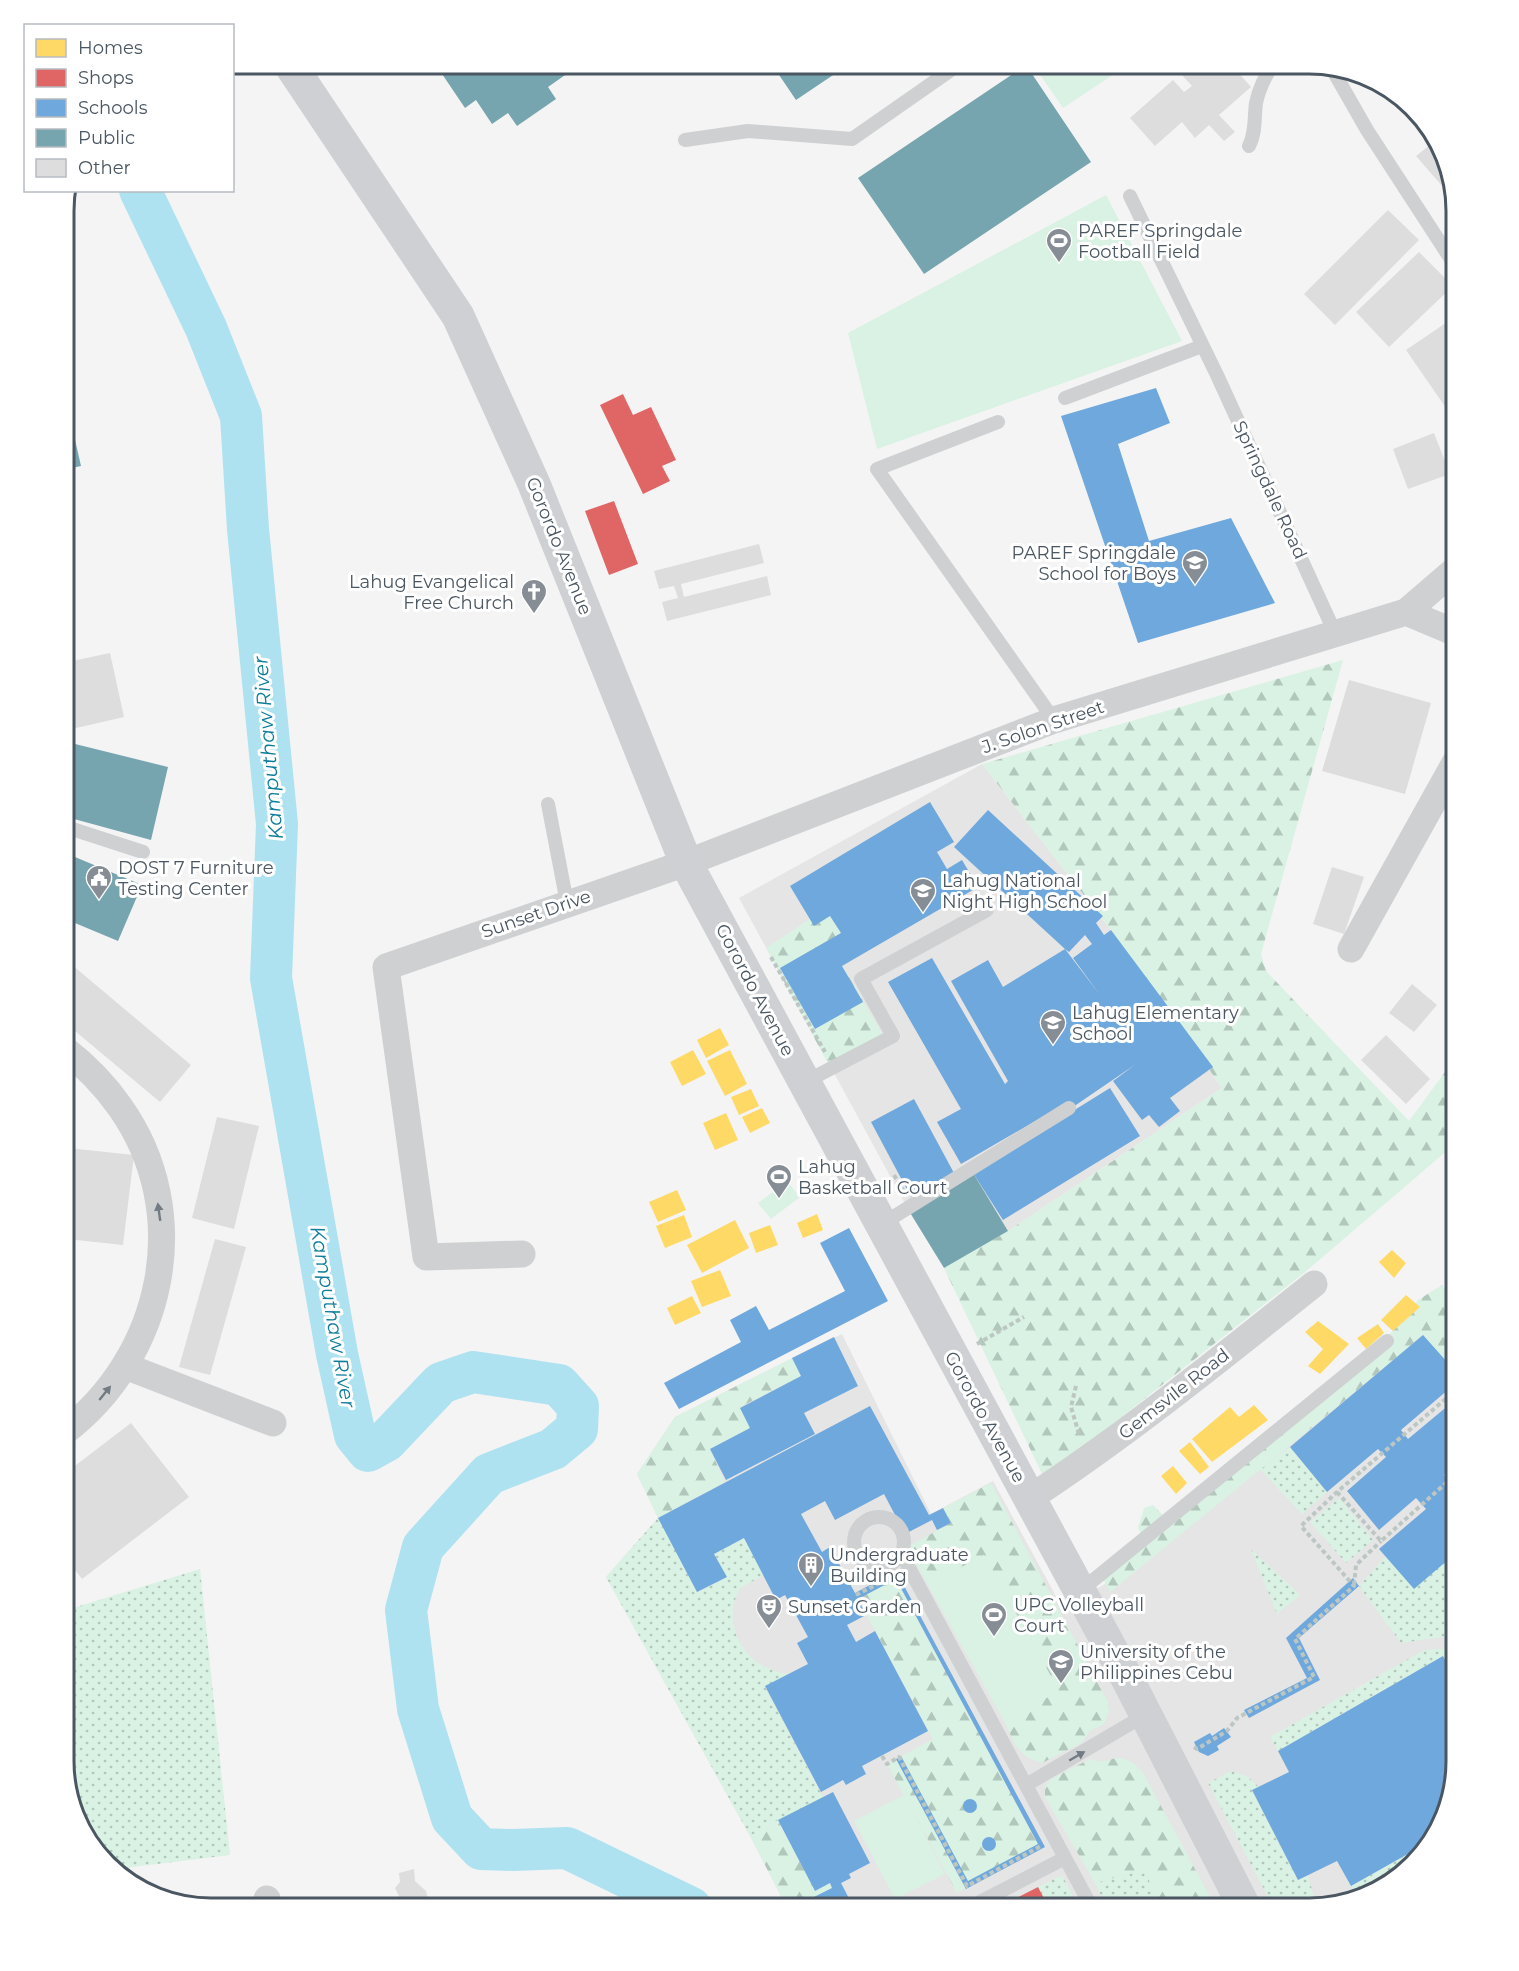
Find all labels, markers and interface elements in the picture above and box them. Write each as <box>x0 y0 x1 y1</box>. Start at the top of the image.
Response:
legend <box>24 24 234 192</box>
text: Homes <box>78 37 143 59</box>
text: Shops <box>78 67 134 89</box>
text: Schools <box>78 97 148 119</box>
text: Public <box>78 127 135 149</box>
text: Other <box>78 157 131 179</box>
place label: PAREF Springdale Football Field <box>1078 220 1243 263</box>
sports icon: PAREF Springdale Football Field <box>1044 226 1074 264</box>
street label: Springdale Road <box>1228 417 1312 563</box>
street label: Gorordo Avenue <box>521 474 597 618</box>
place label: PAREF Springdale School for Boys <box>1012 542 1176 585</box>
school or university icon: PAREF Springdale School for Boys <box>1180 548 1210 586</box>
place label: Lahug Evangelical Free Church <box>349 571 514 614</box>
church icon: Lahug Evangelical Free Church <box>519 577 549 615</box>
water label: Kamputhaw River <box>248 654 288 841</box>
street label: J. Solon Street <box>978 696 1107 758</box>
place label: DOST 7 Furniture Testing Center <box>118 857 274 900</box>
public building icon: DOST 7 Furniture Testing Center <box>84 863 114 901</box>
place label: Lahug National Night High School <box>942 870 1107 913</box>
school or university icon: Lahug National Night High School <box>908 876 938 914</box>
street label: Sunset Drive <box>478 885 594 943</box>
street label: Gorordo Avenue <box>711 920 799 1060</box>
place label: Lahug Elementary School <box>1072 1002 1239 1045</box>
school or university icon: Lahug Elementary School <box>1038 1008 1068 1046</box>
place label: Lahug Basketball Court <box>798 1156 947 1199</box>
sports icon: Lahug Basketball Court <box>764 1162 794 1200</box>
one-way arrow <box>155 1202 164 1221</box>
water label: Kamputhaw River <box>305 1224 361 1411</box>
street label: Gemsvile Road <box>1114 1344 1234 1444</box>
street label: Gorordo Avenue <box>940 1348 1030 1487</box>
one-way arrow <box>99 1386 111 1401</box>
place label: Undergraduate Building <box>830 1544 969 1587</box>
building icon: Undergraduate Building <box>796 1550 826 1588</box>
theatre icon: Sunset Garden <box>754 1592 784 1630</box>
place label: UPC Volleyball Court <box>1014 1594 1144 1637</box>
place label: Sunset Garden <box>788 1596 922 1618</box>
sports icon: UPC Volleyball Court <box>979 1600 1009 1638</box>
place label: University of the Philippines Cebu <box>1080 1641 1233 1684</box>
school or university icon: University of the Philippines Cebu <box>1046 1647 1076 1685</box>
one-way arrow <box>1069 1751 1086 1761</box>

